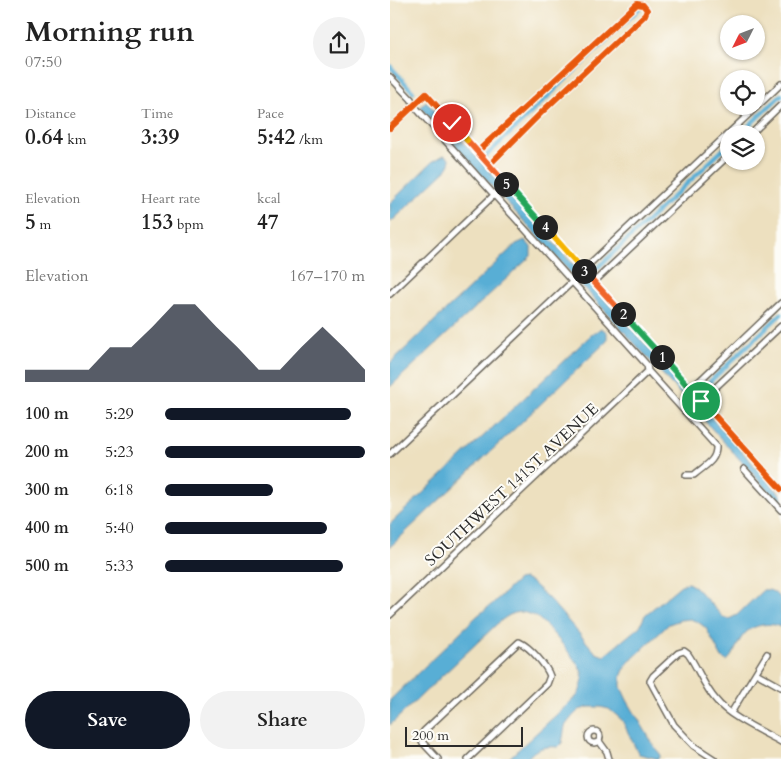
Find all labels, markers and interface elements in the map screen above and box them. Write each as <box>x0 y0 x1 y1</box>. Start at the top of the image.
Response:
text: Morning run <box>25 13 194 51</box>
north arrow <box>720 15 765 60</box>
map controls <box>720 15 765 170</box>
button: share <box>313 17 365 69</box>
text: 07:50 <box>25 51 62 73</box>
button: locate <box>720 70 765 115</box>
pin <box>431 102 473 144</box>
text: Distance <box>25 104 76 123</box>
text: Time <box>141 104 173 123</box>
text: Pace <box>257 104 284 123</box>
icon: check <box>438 109 466 137</box>
text: 0.64 <box>25 123 63 152</box>
text: 3:39 <box>141 123 179 152</box>
text: 5:42 <box>257 123 295 152</box>
button: layers <box>720 125 765 170</box>
text: km <box>63 130 86 149</box>
text: /km <box>295 130 323 149</box>
pin: 5 <box>494 172 518 196</box>
text: 5 <box>503 175 510 194</box>
text: Elevation <box>25 189 81 208</box>
text: Heart rate <box>141 189 200 208</box>
text: kcal <box>257 189 281 208</box>
text: 5 <box>25 208 36 237</box>
text: 153 <box>141 208 173 237</box>
text: 47 <box>257 208 279 237</box>
pin: 4 <box>532 214 558 240</box>
text: m <box>36 215 51 234</box>
text: bpm <box>173 215 204 234</box>
text: 4 <box>542 218 549 237</box>
pin: 3 <box>572 258 596 284</box>
text: 3 <box>581 262 588 281</box>
text: Elevation <box>25 265 89 287</box>
text: 167–170 m <box>289 265 365 287</box>
pin: 2 <box>610 302 636 326</box>
text: 2 <box>620 305 627 324</box>
pin: 1 <box>650 344 674 370</box>
text: 1 <box>659 348 666 367</box>
pin <box>680 380 722 422</box>
icon: arrive <box>687 387 715 415</box>
street label: SOUTHWEST 141ST AVENUE <box>420 398 603 571</box>
text: 100 m <box>25 403 69 425</box>
text: 5:29 <box>105 403 134 425</box>
text: 200 m <box>25 441 69 463</box>
text: 5:23 <box>105 441 134 463</box>
text: 300 m <box>25 479 69 501</box>
text: 6:18 <box>105 479 134 501</box>
text: 400 m <box>25 517 69 539</box>
text: 5:40 <box>105 517 134 539</box>
text: 500 m <box>25 555 69 577</box>
text: 5:33 <box>105 555 134 577</box>
button: Save <box>25 691 190 749</box>
button: Share <box>200 691 365 749</box>
scale bar <box>405 724 522 747</box>
text: 200 m <box>412 726 449 745</box>

